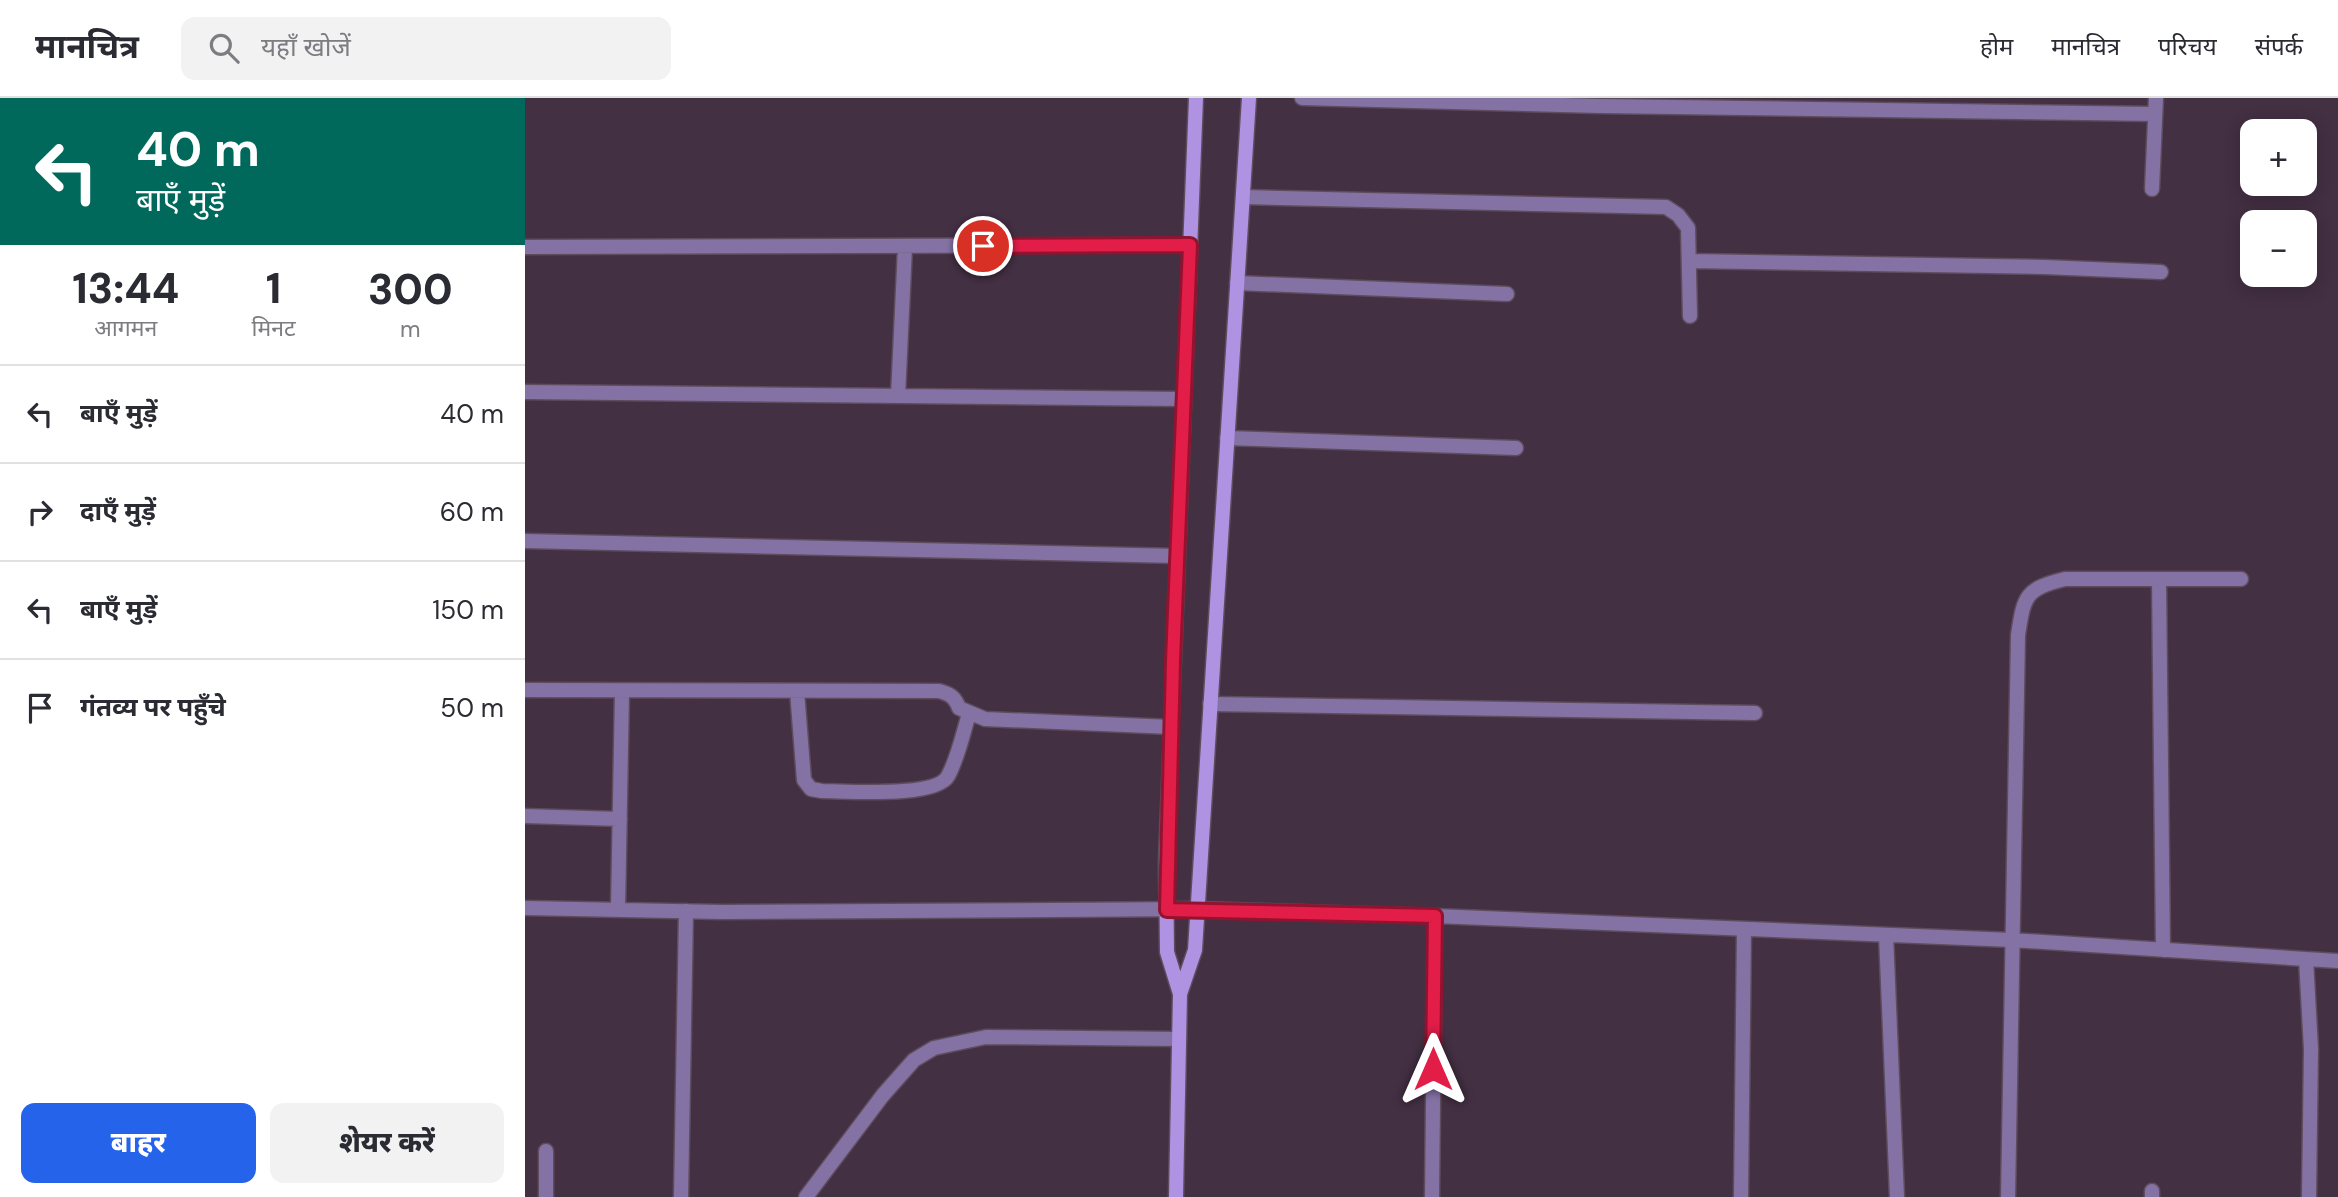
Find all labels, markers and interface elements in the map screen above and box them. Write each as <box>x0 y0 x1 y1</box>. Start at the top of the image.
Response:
search box <box>181 17 671 80</box>
text: मानचित्र <box>35 25 139 68</box>
icon: search <box>205 29 243 67</box>
text: यहाँ खोजें <box>261 30 351 64</box>
text: होम <box>1980 31 2013 62</box>
text: मानचित्र <box>2051 31 2120 62</box>
text: परिचय <box>2158 31 2217 62</box>
text: संपर्क <box>2255 31 2303 62</box>
text: 40 m <box>136 117 260 181</box>
map controls <box>2240 119 2317 287</box>
button: + <box>2240 119 2317 196</box>
icon: left <box>21 126 112 217</box>
text: बाएँ मुड़ें <box>136 179 225 221</box>
button: − <box>2240 210 2317 287</box>
pin <box>953 216 1013 276</box>
icon: arrive <box>964 227 1002 265</box>
text: 13:44 <box>72 261 179 316</box>
text: 1 <box>266 261 281 316</box>
text: 300 <box>368 262 453 317</box>
text: आगमन <box>94 313 157 343</box>
text: मिनट <box>252 313 296 343</box>
text: m <box>400 314 421 344</box>
icon: left <box>21 395 59 433</box>
text: बाएँ मुड़ें <box>80 396 157 430</box>
text: 40 m <box>440 397 504 431</box>
icon: right <box>21 493 59 531</box>
text: दाएँ मुड़ें <box>80 494 156 528</box>
text: 60 m <box>440 495 504 529</box>
icon: left <box>21 591 59 629</box>
text: बाएँ मुड़ें <box>80 592 157 626</box>
text: 150 m <box>432 593 504 627</box>
icon: arrive <box>21 689 59 727</box>
text: गंतव्य पर पहुँचे <box>80 690 226 724</box>
text: 50 m <box>440 691 504 725</box>
position arrow <box>1396 1032 1470 1106</box>
button: बाहर <box>21 1103 256 1183</box>
button: शेयर करें <box>270 1103 504 1183</box>

